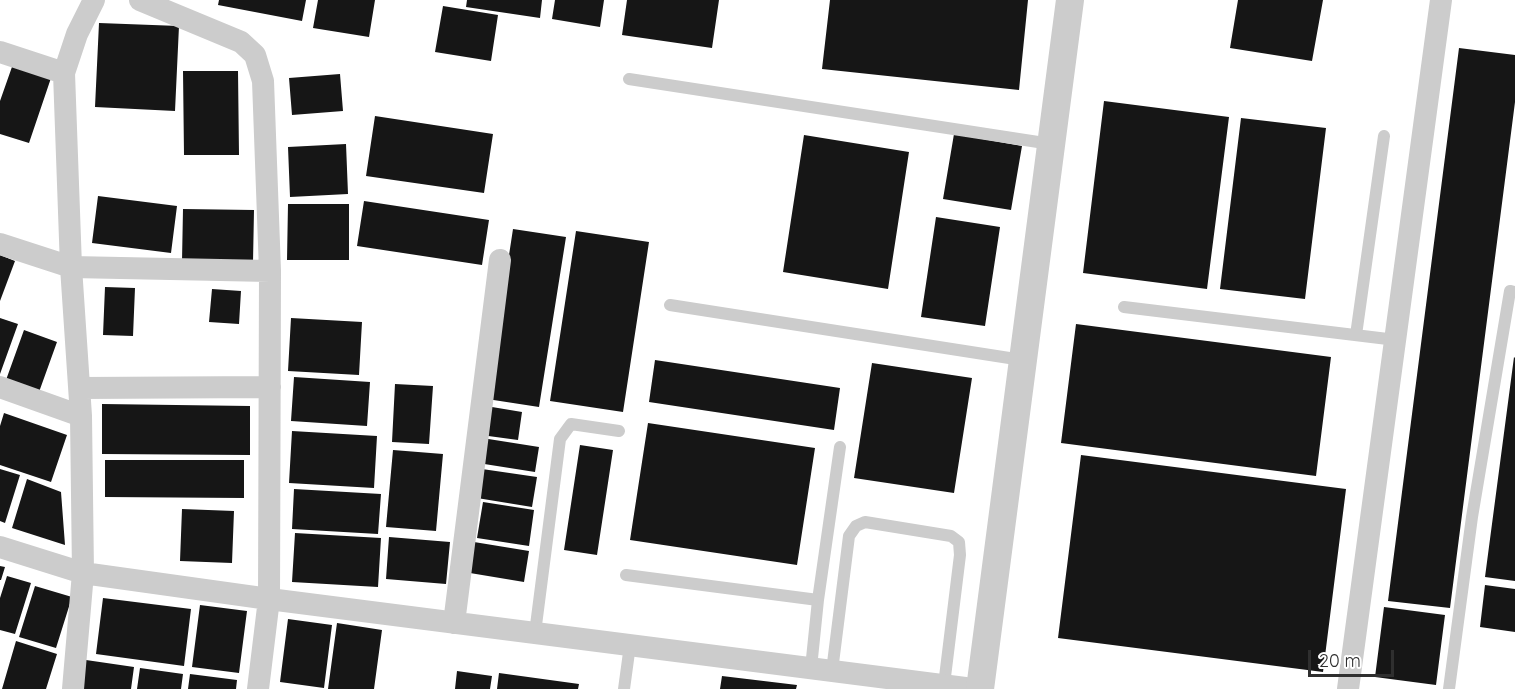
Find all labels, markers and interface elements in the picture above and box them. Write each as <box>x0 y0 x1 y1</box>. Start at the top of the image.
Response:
scale bar <box>1311 638 1396 676</box>
text: 20 m <box>1319 649 1361 672</box>

